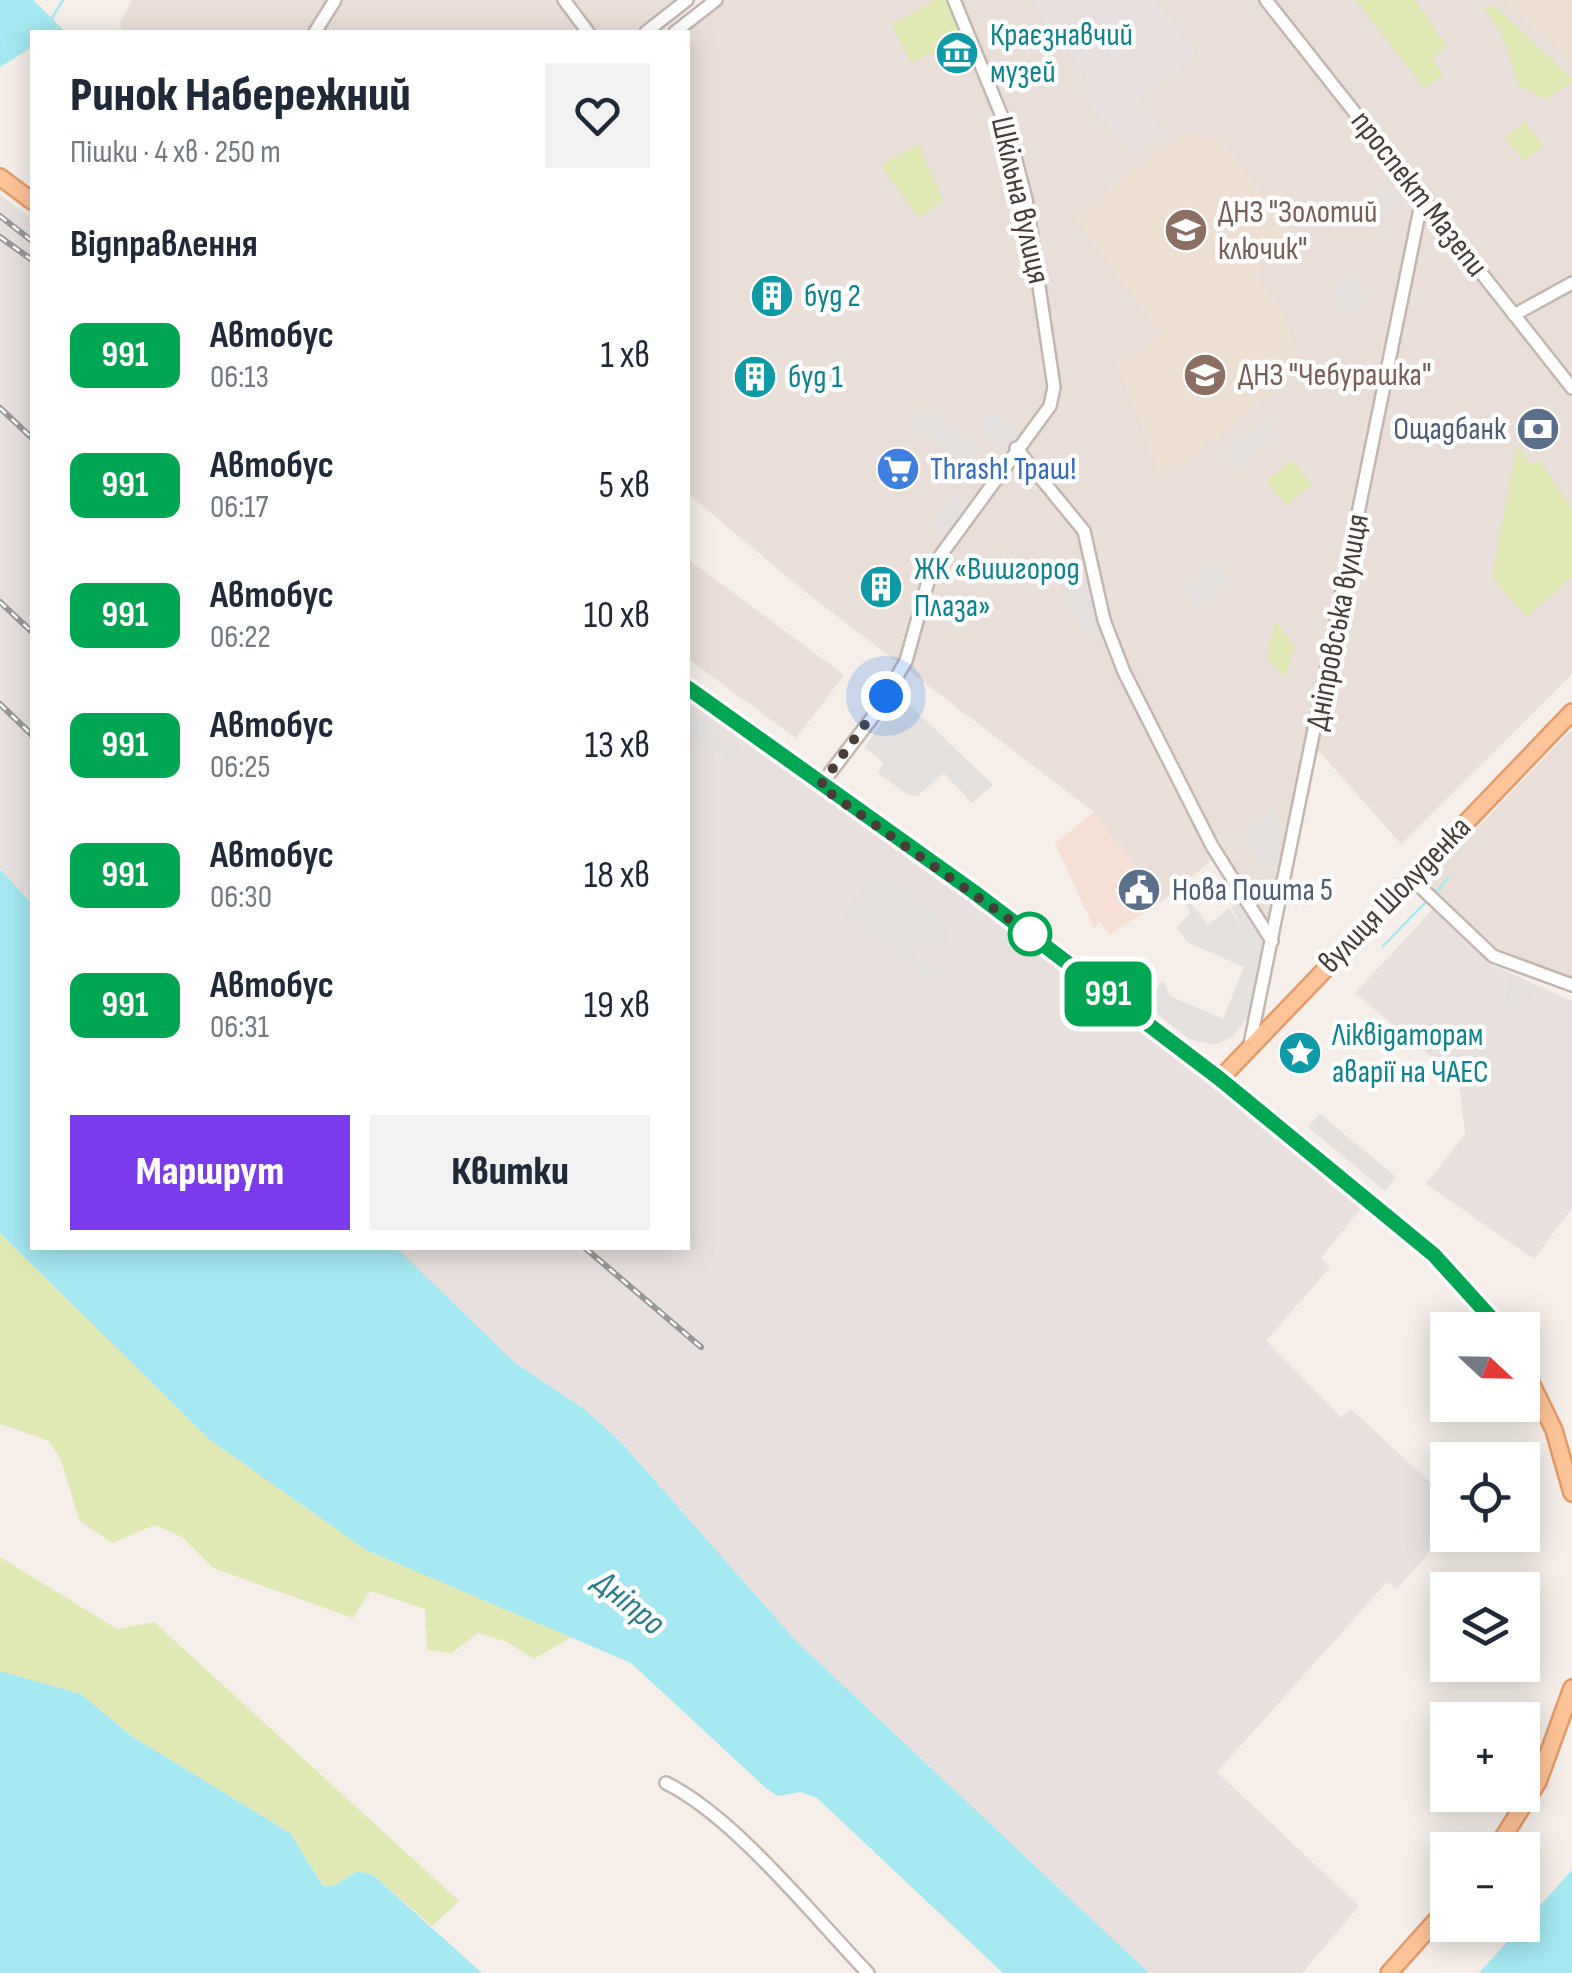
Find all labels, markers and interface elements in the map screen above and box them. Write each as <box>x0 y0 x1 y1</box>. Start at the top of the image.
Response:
place label: Краєзнавчий музей <box>990 16 1133 92</box>
museum icon: Краєзнавчий музей <box>934 30 980 76</box>
button: heart <box>545 63 650 168</box>
text: Ринок Набережний <box>70 67 411 124</box>
street label: проспект Мазепи <box>1342 103 1496 285</box>
street label: Шкільна вулиця <box>982 113 1058 287</box>
text: Пішки · 4 хв · 250 m <box>70 133 281 172</box>
place label: ДНЗ "Золотий ключик" <box>1218 193 1377 269</box>
school or university icon: ДНЗ "Золотий ключик" <box>1163 207 1209 253</box>
text: Відправлення <box>70 222 258 267</box>
building icon: буд 2 <box>749 273 795 319</box>
place label: буд 2 <box>804 277 861 316</box>
text: Автобус <box>210 313 334 358</box>
text: 1 хв <box>601 333 650 378</box>
text: 991 <box>102 334 148 377</box>
school or university icon: ДНЗ "Чебурашка" <box>1182 352 1228 398</box>
building icon: буд 1 <box>732 354 778 400</box>
place label: ДНЗ "Чебурашка" <box>1238 356 1431 395</box>
text: 06:13 <box>210 358 269 397</box>
place label: буд 1 <box>788 358 843 397</box>
bank icon: Ощадбанк <box>1515 406 1561 452</box>
place label: Ощадбанк <box>1393 410 1507 449</box>
text: Автобус <box>210 443 334 488</box>
supermarket icon: Thrash! Траш! <box>875 446 921 492</box>
place label: Thrash! Траш! <box>930 450 1076 489</box>
text: 5 хв <box>599 463 650 508</box>
text: 991 <box>102 464 148 507</box>
text: 06:17 <box>210 488 268 527</box>
street label: Дніпровська вулиця <box>1298 511 1378 733</box>
place label: ЖК «Вишгород Плаза» <box>914 550 1080 626</box>
building icon: ЖК «Вишгород Плаза» <box>858 564 904 610</box>
text: Автобус <box>210 573 334 618</box>
text: 10 хв <box>584 593 650 638</box>
text: 991 <box>102 594 148 637</box>
text: 06:22 <box>210 618 271 657</box>
your location <box>861 671 911 721</box>
text: Автобус <box>210 703 334 748</box>
text: 13 хв <box>585 723 650 768</box>
text: 991 <box>102 724 148 767</box>
text: 06:25 <box>210 748 270 787</box>
street label: вулиця Шолуденка <box>1310 808 1480 982</box>
text: Автобус <box>210 833 334 878</box>
text: 18 хв <box>584 853 650 898</box>
text: 991 <box>102 854 148 897</box>
public building icon: Нова Пошта 5 <box>1116 867 1162 913</box>
place label: Нова Пошта 5 <box>1172 871 1333 910</box>
text: 06:30 <box>210 878 272 917</box>
unlabelled marker <box>1009 913 1051 955</box>
line badge: 991 <box>1050 962 1166 1026</box>
text: Автобус <box>210 963 334 1008</box>
text: 991 <box>1085 973 1131 1016</box>
text: 19 хв <box>584 983 650 1028</box>
text: 991 <box>102 984 148 1027</box>
text: 06:31 <box>210 1008 269 1047</box>
place label: Ліквідаторам аварії на ЧАЕС <box>1331 1016 1489 1092</box>
place icon: Ліквідаторам аварії на ЧАЕС <box>1277 1030 1323 1076</box>
button: Маршрут <box>70 1115 350 1230</box>
button: Квитки <box>370 1115 650 1230</box>
north arrow <box>1430 1312 1540 1422</box>
map controls <box>1430 1312 1540 1942</box>
button: locate <box>1430 1442 1540 1552</box>
water label: Дніпро <box>583 1560 674 1645</box>
button: layers <box>1430 1572 1540 1682</box>
button: + <box>1430 1702 1540 1812</box>
button: − <box>1430 1832 1540 1942</box>

